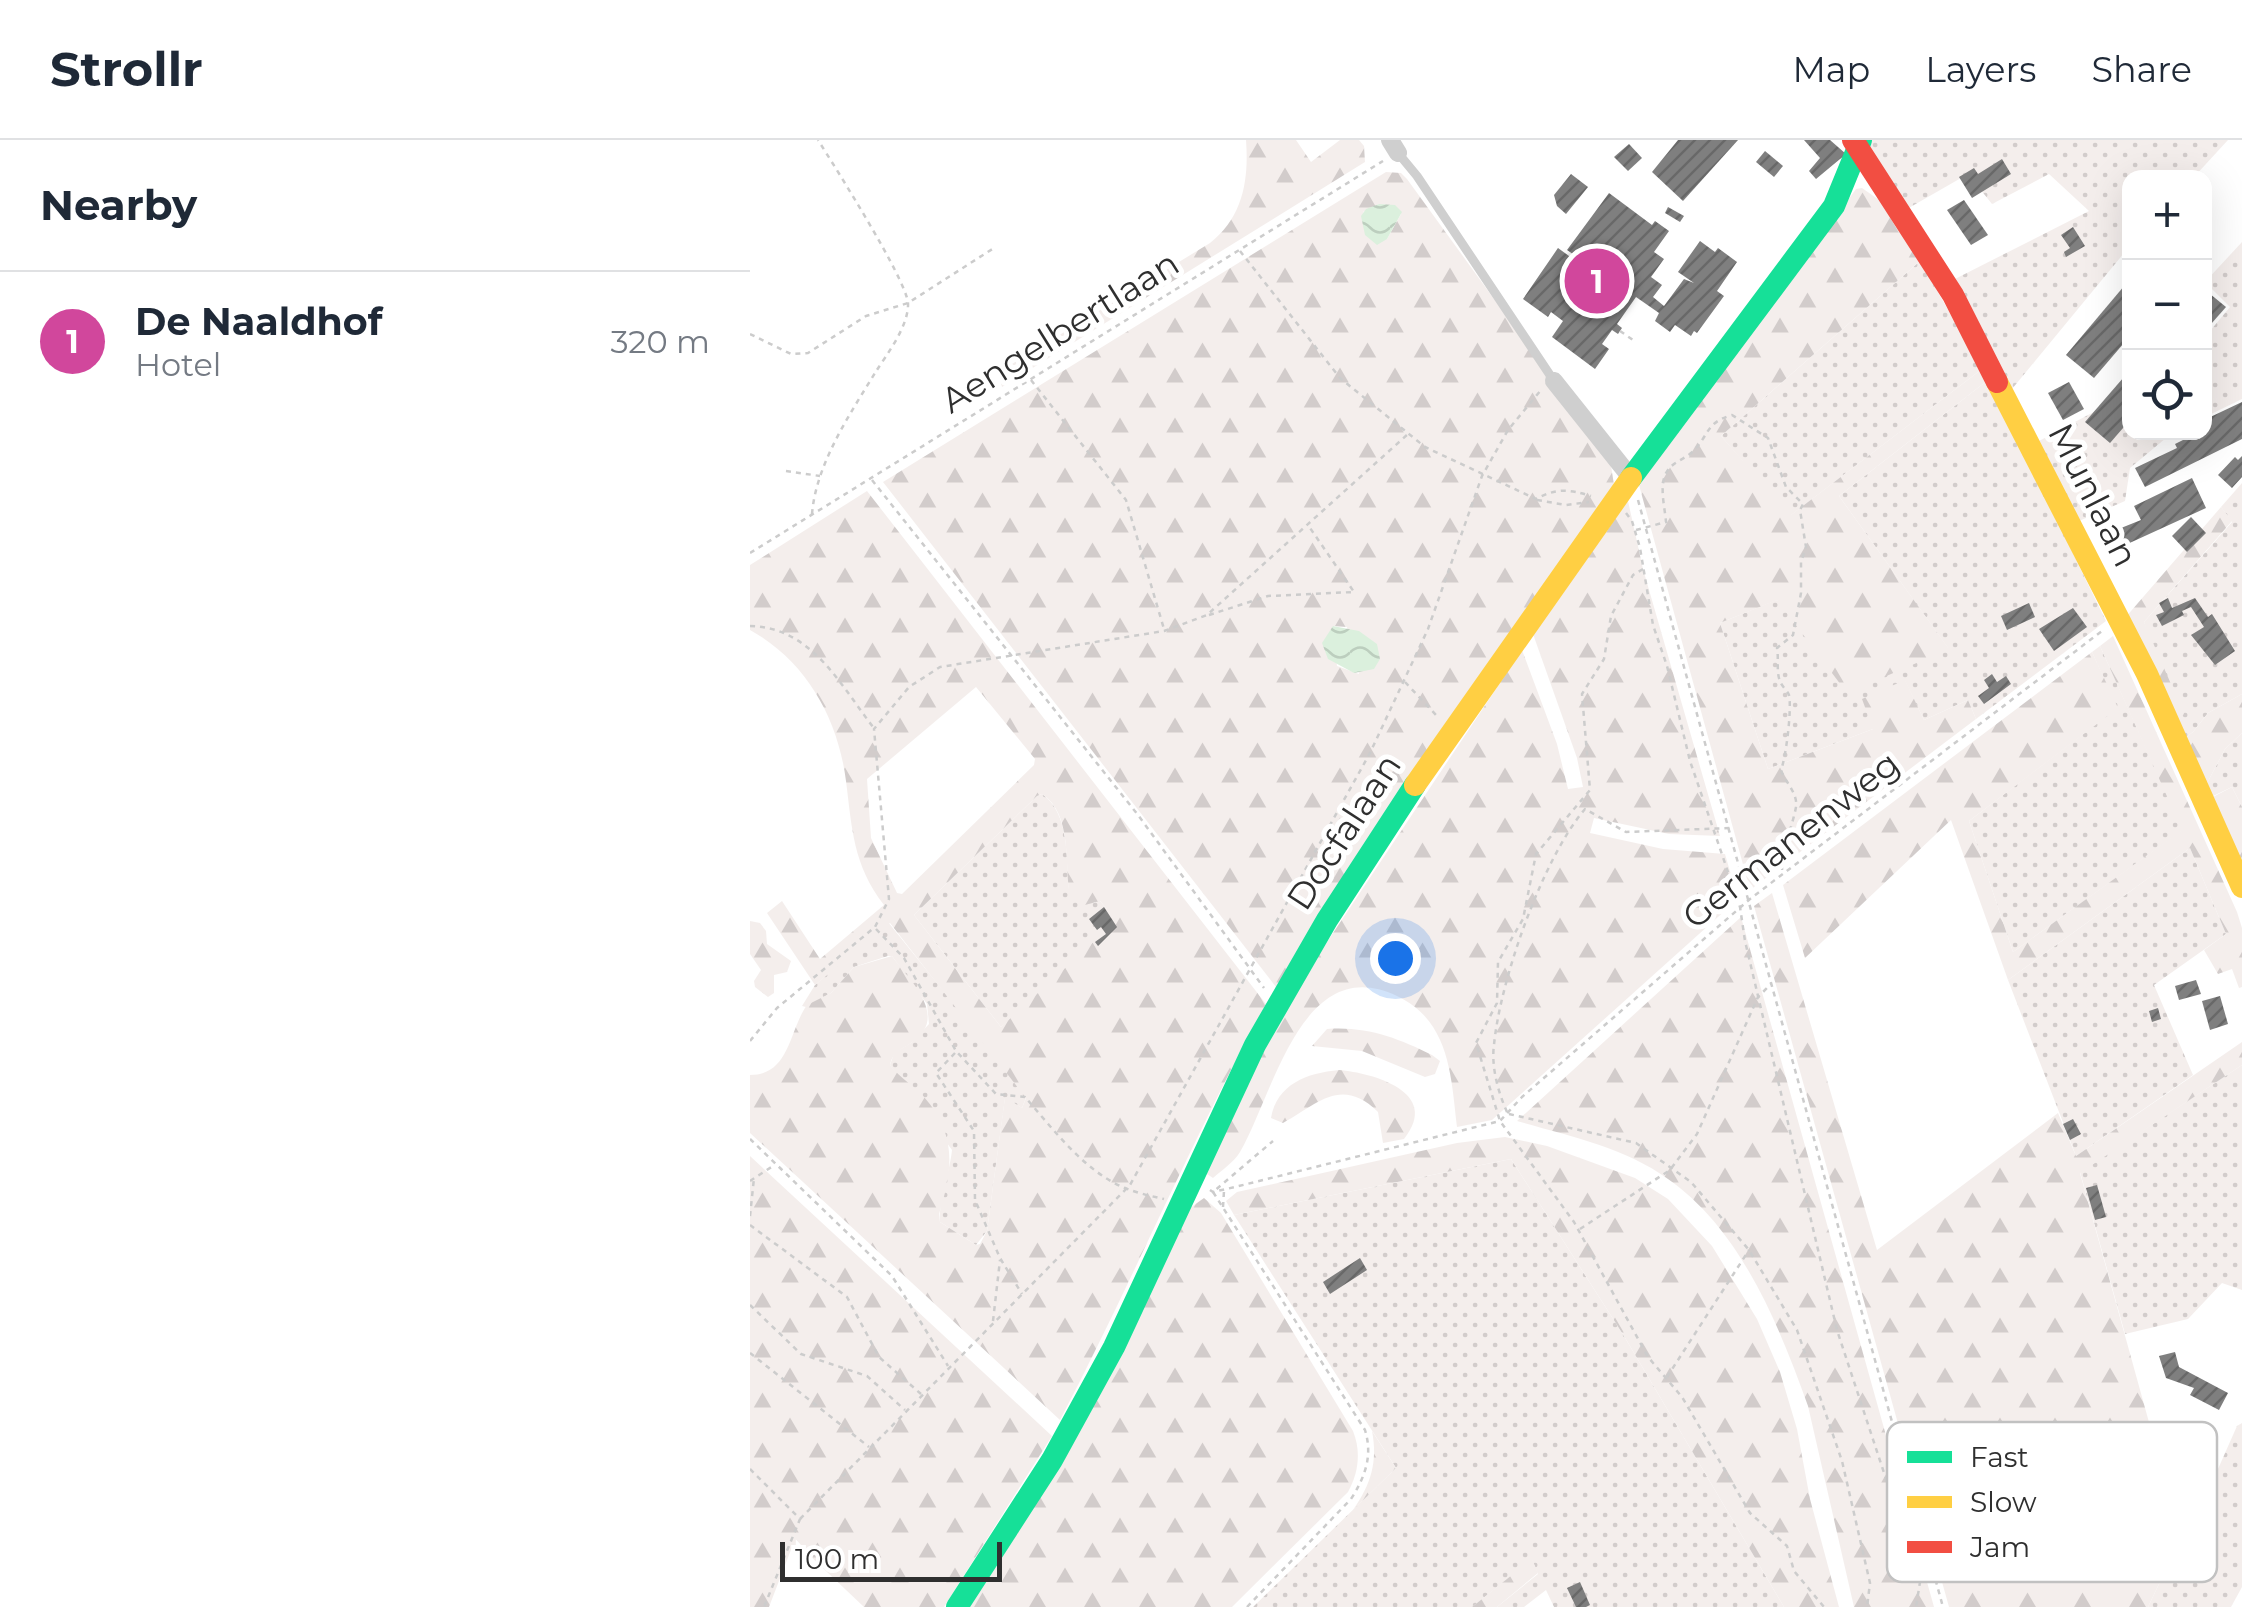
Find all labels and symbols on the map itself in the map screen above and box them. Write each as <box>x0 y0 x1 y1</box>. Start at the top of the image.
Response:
street label: Aengelbertlaan <box>933 241 1187 422</box>
pin: 1 <box>1564 244 1630 318</box>
street label: Munlaan <box>2039 416 2148 574</box>
street label: Germanenweg <box>1674 742 1908 938</box>
street label: Docfalaan <box>1277 746 1410 918</box>
your location <box>1370 933 1421 984</box>
legend <box>1887 1422 2217 1582</box>
text: Fast <box>1970 1440 2029 1474</box>
text: Slow <box>1970 1485 2037 1519</box>
text: Jam <box>1969 1530 2030 1564</box>
scale bar <box>780 1537 1002 1582</box>

